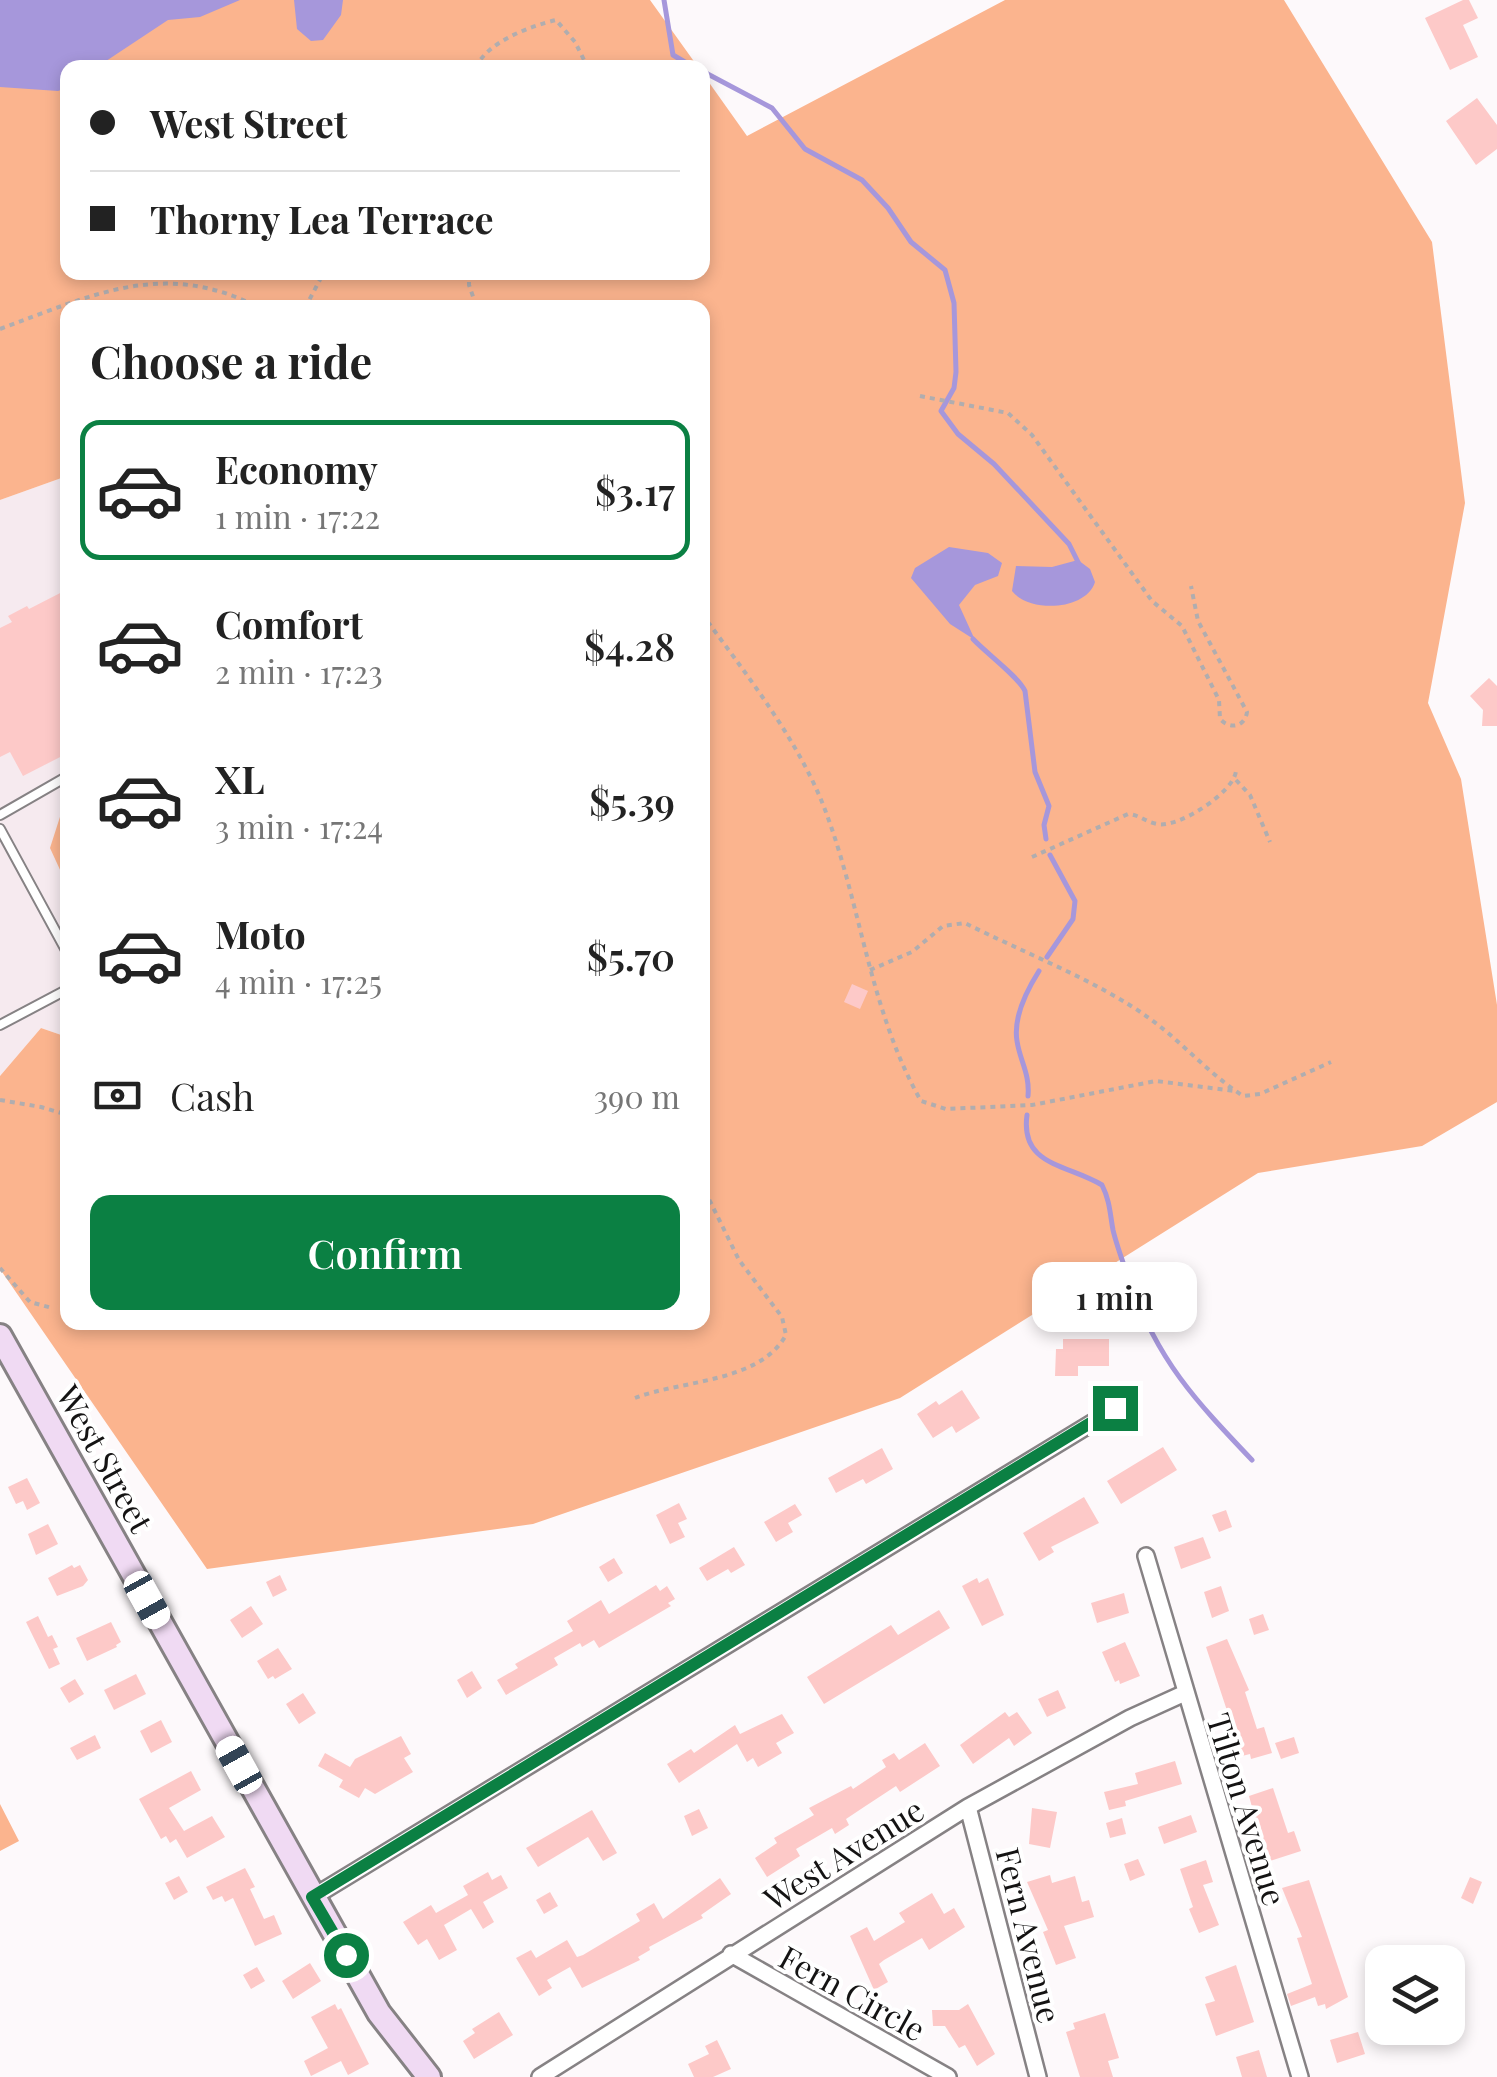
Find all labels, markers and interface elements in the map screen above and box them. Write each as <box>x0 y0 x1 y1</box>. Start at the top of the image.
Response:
text: West Street <box>150 97 347 148</box>
text: Thorny Lea Terrace <box>150 193 494 244</box>
text: Choose a ride <box>90 330 372 390</box>
text: Economy <box>215 443 378 494</box>
icon: car <box>95 445 185 535</box>
text: $3.17 <box>595 465 675 516</box>
text: 1 min · 17:22 <box>215 494 380 537</box>
text: Comfort <box>215 598 363 649</box>
icon: car <box>95 600 185 690</box>
text: $4.28 <box>584 620 675 671</box>
text: 2 min · 17:23 <box>215 649 383 692</box>
text: XL <box>215 753 264 804</box>
icon: car <box>95 755 185 845</box>
text: $5.39 <box>589 775 675 826</box>
text: 3 min · 17:24 <box>215 804 383 847</box>
text: Moto <box>215 908 306 959</box>
icon: car <box>95 910 185 1000</box>
text: $5.70 <box>587 930 675 981</box>
text: 4 min · 17:25 <box>215 959 382 1002</box>
icon: cash <box>90 1068 145 1123</box>
text: Cash <box>170 1070 254 1121</box>
text: 390 m <box>594 1074 680 1117</box>
button: Confirm <box>90 1195 680 1310</box>
callout: 1 min <box>1032 1263 1198 1333</box>
text: 1 min <box>1076 1275 1153 1318</box>
street label: West Street <box>47 1376 164 1540</box>
route end <box>1093 1386 1138 1431</box>
car <box>119 1566 175 1634</box>
street label: Tilton Avenue <box>1198 1708 1298 1910</box>
car <box>211 1731 267 1799</box>
street label: West Avenue <box>754 1787 931 1920</box>
street label: Fern Avenue <box>987 1843 1073 2027</box>
route start <box>324 1933 369 1978</box>
street label: Fern Circle <box>772 1934 934 2050</box>
map controls <box>1365 1945 1465 2045</box>
button: layers <box>1365 1945 1465 2045</box>

